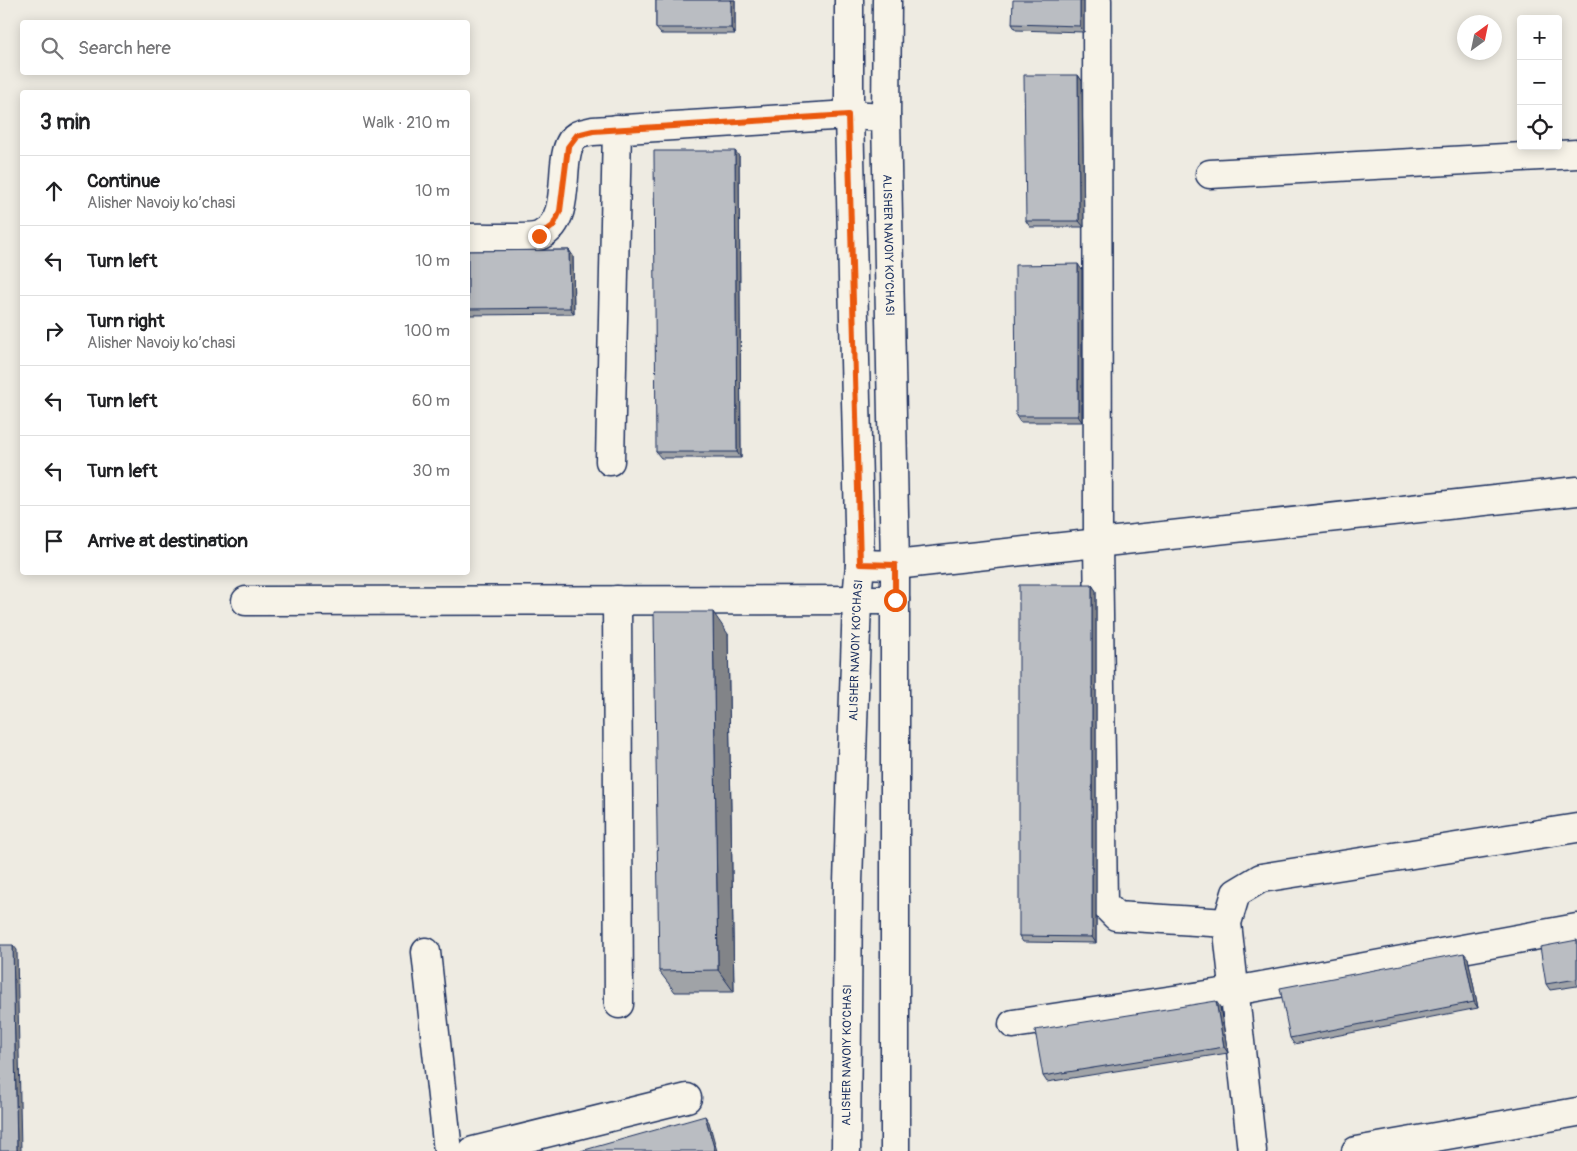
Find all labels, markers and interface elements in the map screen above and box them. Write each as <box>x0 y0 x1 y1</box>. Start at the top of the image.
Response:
north arrow <box>1457 15 1502 60</box>
map controls <box>1517 15 1562 150</box>
button: + <box>1517 15 1562 60</box>
search box <box>20 20 470 75</box>
icon: search <box>38 34 66 62</box>
text: Search here <box>78 36 171 60</box>
button: − <box>1517 60 1562 105</box>
button: locate <box>1517 105 1562 150</box>
text: 3 min <box>40 109 90 136</box>
text: Walk · 210 m <box>362 113 450 133</box>
text: Continue <box>87 169 160 193</box>
street label: ALISHER NAVOIY KO’CHASI <box>879 174 897 316</box>
icon: ahead <box>40 177 68 205</box>
text: 10 m <box>415 181 450 201</box>
text: Alisher Navoiy ko’chasi <box>87 193 235 213</box>
route end <box>528 225 551 248</box>
icon: left <box>40 247 68 275</box>
text: Turn left <box>87 249 157 273</box>
text: 10 m <box>415 251 450 271</box>
text: Turn right <box>87 309 165 333</box>
icon: right <box>40 317 68 345</box>
text: 100 m <box>404 321 450 341</box>
text: Alisher Navoiy ko’chasi <box>87 333 235 353</box>
icon: left <box>40 387 68 415</box>
text: Turn left <box>87 389 157 413</box>
text: 60 m <box>412 391 450 411</box>
icon: left <box>40 457 68 485</box>
text: Turn left <box>87 459 157 483</box>
text: 30 m <box>412 461 450 481</box>
icon: arrive <box>40 527 68 555</box>
text: Arrive at destination <box>87 529 248 553</box>
street label: ALISHER NAVOIY KO’CHASI <box>846 579 867 721</box>
route start <box>884 589 907 612</box>
street label: ALISHER NAVOIY KO’CHASI <box>839 984 855 1126</box>

